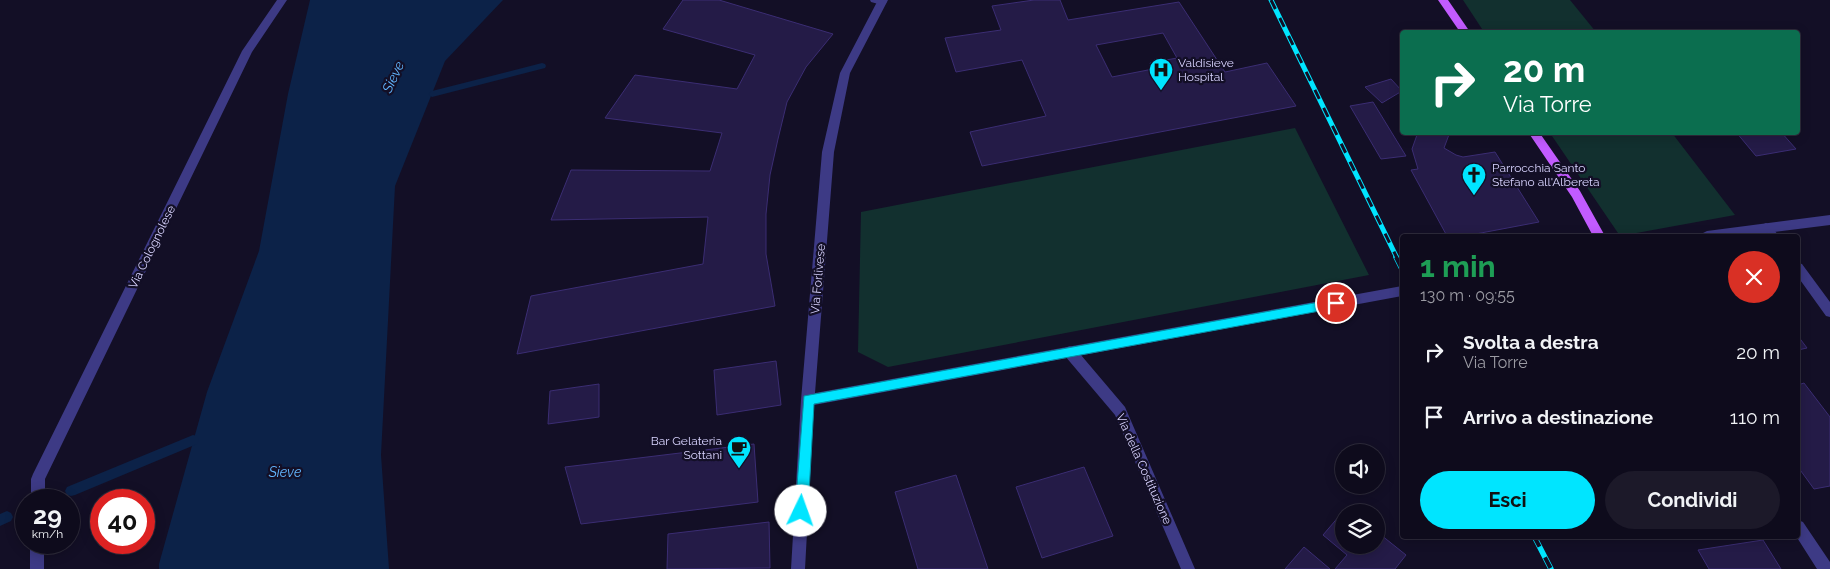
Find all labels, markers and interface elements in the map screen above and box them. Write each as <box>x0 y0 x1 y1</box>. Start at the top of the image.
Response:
text: 20 m <box>1503 49 1585 90</box>
icon: right <box>1420 50 1485 115</box>
place label: Valdisieve Hospital <box>1178 56 1234 84</box>
hospital icon: Valdisieve Hospital <box>1148 57 1174 91</box>
water label: Sieve <box>378 58 407 96</box>
text: Via Torre <box>1503 91 1592 117</box>
place label: Parrocchia Santo Stefano all'Albereta <box>1492 161 1600 189</box>
church icon: Parrocchia Santo Stefano all'Albereta <box>1461 162 1487 196</box>
street label: Via Colognolese <box>126 203 178 291</box>
street label: Via Forlivese <box>808 243 828 315</box>
text: 1 min <box>1420 249 1496 284</box>
button: close <box>1728 251 1780 303</box>
pin <box>1315 282 1357 324</box>
text: 130 m · 09:55 <box>1420 286 1515 305</box>
icon: arrive <box>1322 289 1350 317</box>
text: Svolta a destra <box>1463 331 1599 353</box>
icon: right <box>1420 338 1448 366</box>
text: 20 m <box>1736 341 1780 363</box>
text: Via Torre <box>1463 353 1528 372</box>
icon: arrive <box>1420 403 1448 431</box>
text: Arrivo a destinazione <box>1463 406 1653 428</box>
text: 110 m <box>1730 406 1780 428</box>
street label: Via della Costituzione <box>1113 411 1175 527</box>
place label: Bar Gelateria Sottani <box>651 434 722 462</box>
cafe icon: Bar Gelateria Sottani <box>726 435 752 469</box>
map controls <box>1335 444 1385 554</box>
button: sound <box>1335 444 1385 494</box>
water label: Sieve <box>268 464 302 480</box>
button: Esci <box>1420 471 1595 529</box>
button: Condividi <box>1605 471 1780 529</box>
position arrow <box>774 484 826 536</box>
speed limit sign: 40 <box>90 489 155 554</box>
text: 29 <box>33 500 62 530</box>
button: layers <box>1335 504 1385 554</box>
text: km/h <box>32 527 63 541</box>

